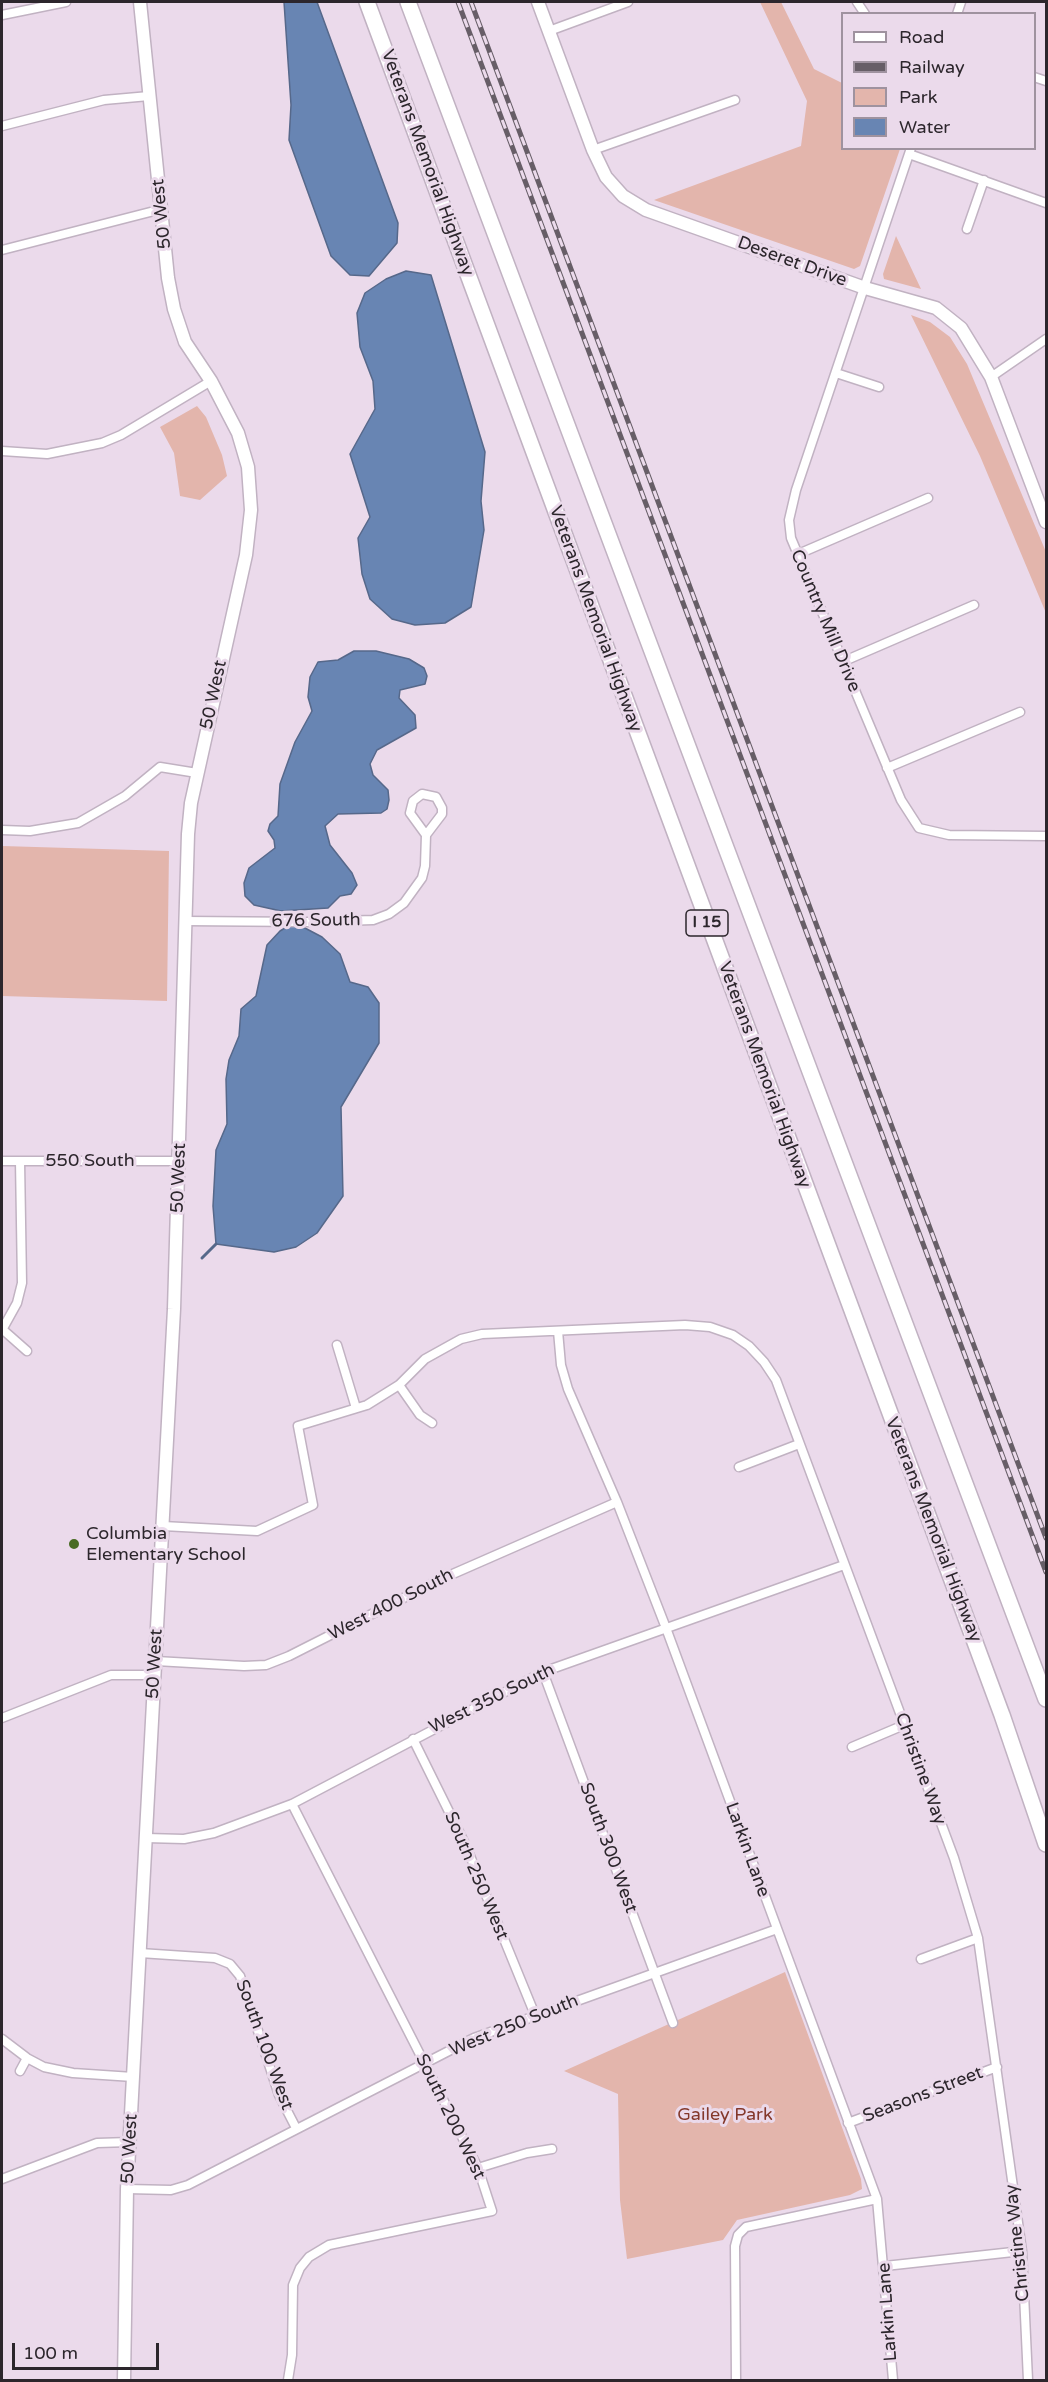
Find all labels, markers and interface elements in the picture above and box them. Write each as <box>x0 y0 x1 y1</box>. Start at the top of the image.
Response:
legend <box>841 12 1036 150</box>
text: Road <box>899 26 944 48</box>
street label: Veterans Memorial Highway <box>376 47 478 279</box>
text: Railway <box>899 56 965 78</box>
text: Park <box>899 86 937 108</box>
text: Water <box>899 116 950 138</box>
street label: 50 West <box>148 178 176 250</box>
street label: Deseret Drive <box>734 232 850 292</box>
street label: Veterans Memorial Highway <box>544 503 646 735</box>
street label: Country Mill Drive <box>785 547 865 695</box>
street label: 50 West <box>196 658 232 732</box>
street label: 676 South <box>271 909 361 933</box>
road number: I 15 <box>686 910 728 936</box>
street label: Veterans Memorial Highway <box>713 959 815 1191</box>
street label: 50 West <box>167 1142 191 1214</box>
street label: 550 South <box>45 1150 135 1172</box>
street label: Veterans Memorial Highway <box>880 1414 986 1646</box>
place label: Columbia Elementary School <box>86 1523 246 1565</box>
marker: Columbia Elementary School <box>67 1537 81 1551</box>
street label: West 400 South <box>325 1564 457 1646</box>
street label: 50 West <box>142 1628 168 1700</box>
street label: West 350 South <box>426 1659 558 1739</box>
street label: Christine Way <box>890 1710 950 1828</box>
street label: South 300 West <box>574 1780 642 1916</box>
street label: Larkin Lane <box>720 1800 774 1900</box>
street label: South 250 West <box>439 1809 513 1943</box>
street label: South 100 West <box>230 1977 298 2113</box>
street label: West 250 South <box>446 1990 582 2062</box>
street label: South 200 West <box>410 2051 490 2183</box>
street label: Seasons Street <box>860 2062 986 2128</box>
park label: Gailey Park <box>677 2104 773 2126</box>
street label: 50 West <box>117 2113 143 2185</box>
street label: Christine Way <box>1001 2183 1035 2303</box>
street label: Larkin Lane <box>874 2262 902 2362</box>
scale bar <box>15 2331 162 2369</box>
text: 100 m <box>23 2342 78 2364</box>

